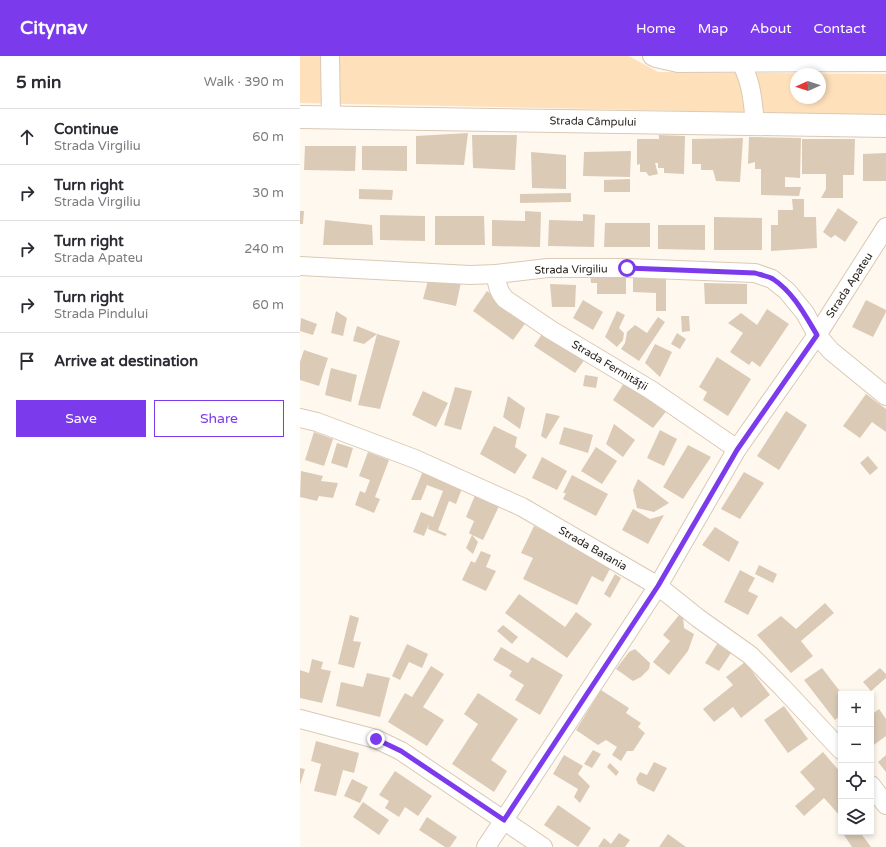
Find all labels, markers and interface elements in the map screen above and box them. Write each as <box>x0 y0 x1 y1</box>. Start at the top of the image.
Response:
text: Citynav <box>20 17 87 39</box>
text: Home <box>636 20 676 37</box>
text: Map <box>698 20 728 37</box>
text: About <box>750 20 792 37</box>
text: Contact <box>814 20 866 37</box>
north arrow <box>790 68 826 104</box>
text: 5 min <box>16 72 61 93</box>
text: Walk · 390 m <box>204 74 284 90</box>
street label: Strada Câmpului <box>549 114 637 129</box>
text: Continue <box>54 120 118 138</box>
icon: ahead <box>16 126 38 148</box>
text: 60 m <box>252 129 284 145</box>
text: Strada Virgiliu <box>54 138 141 154</box>
text: Turn right <box>54 176 124 194</box>
icon: right <box>16 182 38 204</box>
text: 30 m <box>252 185 284 201</box>
text: Strada Virgiliu <box>54 194 141 210</box>
text: Turn right <box>54 232 124 250</box>
icon: right <box>16 238 38 260</box>
text: 240 m <box>244 241 284 257</box>
text: Strada Apateu <box>54 250 143 266</box>
street label: Strada Apateu <box>823 250 875 320</box>
route start <box>618 259 636 277</box>
street label: Strada Virgiliu <box>534 262 608 277</box>
text: Turn right <box>54 288 124 306</box>
icon: right <box>16 294 38 316</box>
text: 60 m <box>252 297 284 313</box>
text: Strada Pindului <box>54 306 148 322</box>
street label: Strada Fermității <box>569 338 650 393</box>
icon: arrive <box>16 350 38 372</box>
text: Arrive at destination <box>54 352 198 370</box>
button: Save <box>16 400 146 437</box>
button: Share <box>154 400 284 437</box>
street label: Strada Batania <box>556 524 629 573</box>
map controls <box>838 691 874 835</box>
button: + <box>838 691 874 727</box>
button: − <box>838 727 874 763</box>
route end <box>367 730 385 748</box>
button: locate <box>838 763 874 799</box>
button: layers <box>838 799 874 835</box>

